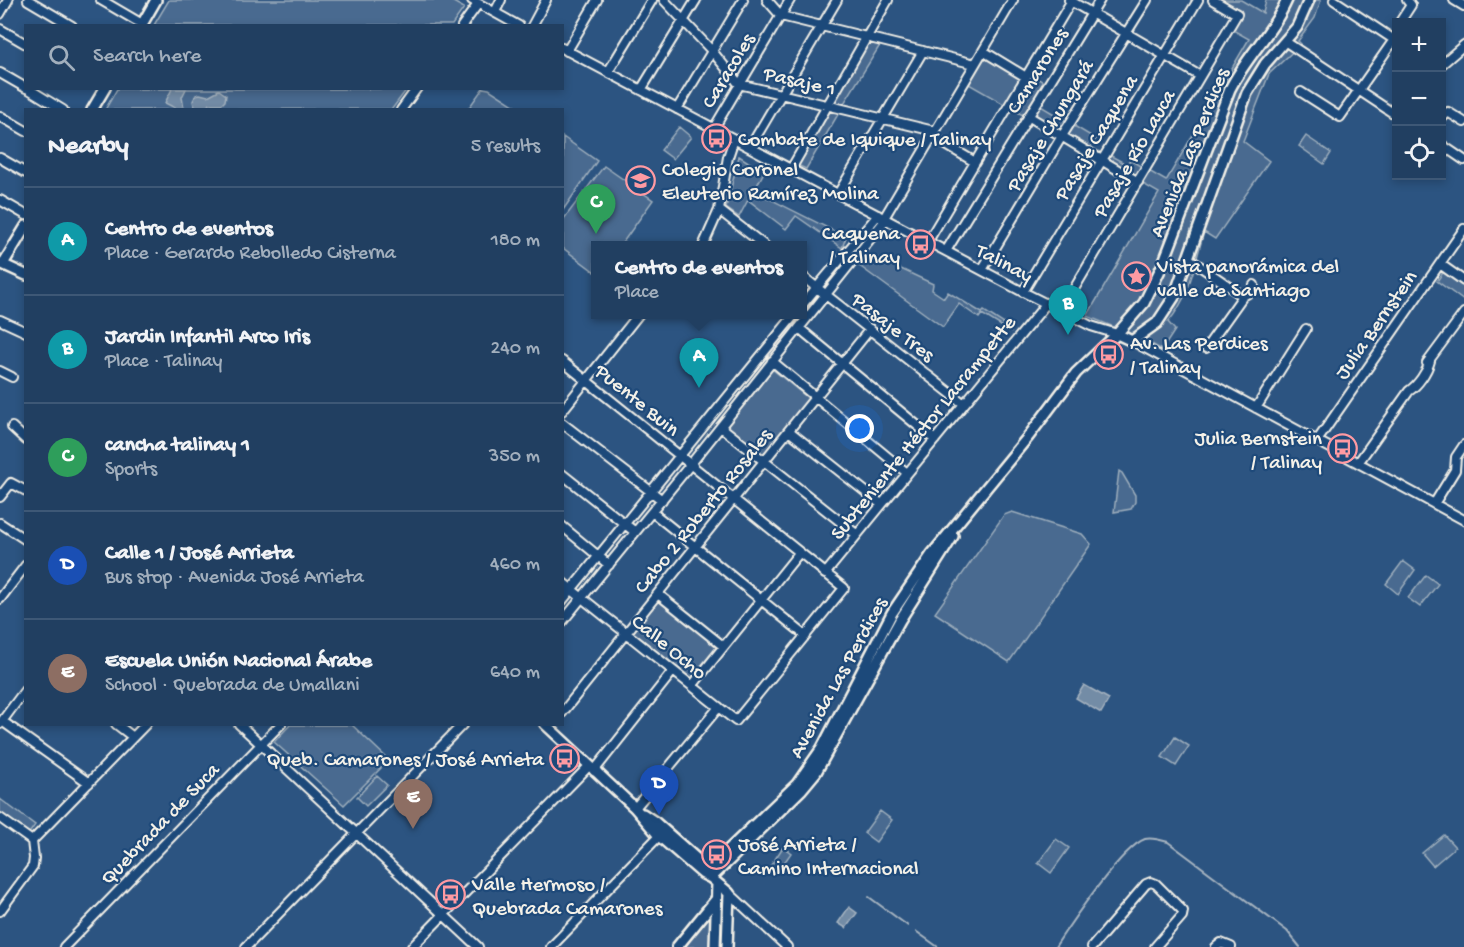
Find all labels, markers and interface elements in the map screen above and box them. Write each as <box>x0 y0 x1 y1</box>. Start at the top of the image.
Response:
map controls <box>1392 18 1446 180</box>
button: + <box>1392 18 1446 72</box>
street label: Camarones <box>1003 23 1076 119</box>
search box <box>24 24 564 90</box>
street label: Caracoles <box>698 29 763 114</box>
icon: search <box>45 41 78 74</box>
text: Search here <box>93 44 201 70</box>
street label: Pasaje Chungará <box>1002 55 1102 198</box>
street label: Pasaje 1 <box>760 63 838 104</box>
street label: Avenida Las Perdices <box>1146 64 1237 242</box>
street label: Pasaje Caquena <box>1050 70 1146 207</box>
button: − <box>1392 72 1446 126</box>
street label: Pasaje Río Lauca <box>1089 85 1184 224</box>
bus stop icon: Combate de Iquique / Talinay <box>701 122 733 154</box>
button: locate <box>1392 126 1446 180</box>
place label: Combate de Iquique / Talinay <box>738 129 992 154</box>
text: Nearby <box>48 132 129 163</box>
text: 5 results <box>471 136 540 159</box>
place label: Colegio Coronel Eleuterio Ramírez Molina <box>662 159 880 208</box>
school or university icon: Colegio Coronel Eleuterio Ramírez Molina <box>625 164 657 196</box>
pin: C <box>576 184 616 234</box>
text: Centro de eventos <box>105 217 273 243</box>
place label: Caquena / Talinay <box>822 223 901 272</box>
bus stop icon: Caquena / Talinay <box>905 228 937 260</box>
text: A <box>62 230 73 253</box>
text: 180 m <box>491 230 540 253</box>
street label: Talinay <box>970 239 1036 290</box>
popup <box>591 241 807 319</box>
text: Place · Gerardo Rebolledo Cisterna <box>105 243 396 266</box>
text: Centro de eventos <box>615 256 783 282</box>
place label: Vista panorámica del valle de Santiago <box>1156 256 1339 305</box>
place icon: Vista panorámica del valle de Santiago <box>1120 261 1152 293</box>
street label: Julia Bernstein <box>1331 267 1425 385</box>
text: Place <box>615 282 659 305</box>
pin: B <box>1048 286 1088 335</box>
street label: Pasaje Tres <box>844 288 939 370</box>
street label: Subteniente Héctor Lacrampette <box>826 311 1024 546</box>
text: Jardin Infantil Arco Iris <box>105 325 310 351</box>
place label: Av. Las Perdices / Talinay <box>1130 333 1269 382</box>
text: B <box>62 338 73 361</box>
text: 240 m <box>490 338 540 361</box>
pin: A <box>680 338 718 388</box>
bus stop icon: Av. Las Perdices / Talinay <box>1093 338 1125 370</box>
text: Place · Talinay <box>105 351 222 374</box>
street label: Puente Buin <box>588 359 683 443</box>
your location <box>845 414 874 443</box>
street label: Cabo 2 Roberto Rosales <box>630 424 780 600</box>
place label: Julia Bernstein / Talinay <box>1195 428 1322 477</box>
text: cancha talinay 1 <box>105 433 250 459</box>
bus stop icon: Julia Bernstein / Talinay <box>1327 433 1359 465</box>
text: C <box>62 446 73 469</box>
text: 350 m <box>489 446 540 469</box>
text: Sports <box>105 459 157 482</box>
text: Calle 1 / José Arrieta <box>105 541 294 567</box>
text: D <box>61 554 74 577</box>
text: 460 m <box>490 554 540 577</box>
text: Bus stop · Avenida José Arrieta <box>105 567 364 590</box>
street label: Avenida Las Perdices <box>785 593 895 764</box>
street label: Calle Ocho <box>625 611 711 687</box>
text: Escuela Unión Nacional Árabe <box>105 649 372 675</box>
text: E <box>61 662 74 685</box>
text: 640 m <box>490 662 540 685</box>
text: School · Quebrada de Umallani <box>105 675 360 698</box>
bus stop icon: Queb. Camarones / José Arrieta <box>549 742 581 774</box>
place label: Queb. Camarones / José Arrieta <box>267 749 545 774</box>
street label: Quebrada de Suca <box>97 758 227 892</box>
pin: D <box>640 766 678 815</box>
pin: E <box>394 780 432 829</box>
place label: José Arrieta / Camino Internacional <box>738 834 919 883</box>
bus stop icon: José Arrieta / Camino Internacional <box>701 839 733 871</box>
place label: Valle Hermoso / Quebrada Camarones <box>471 874 664 923</box>
bus stop icon: Valle Hermoso / Quebrada Camarones <box>435 879 467 911</box>

